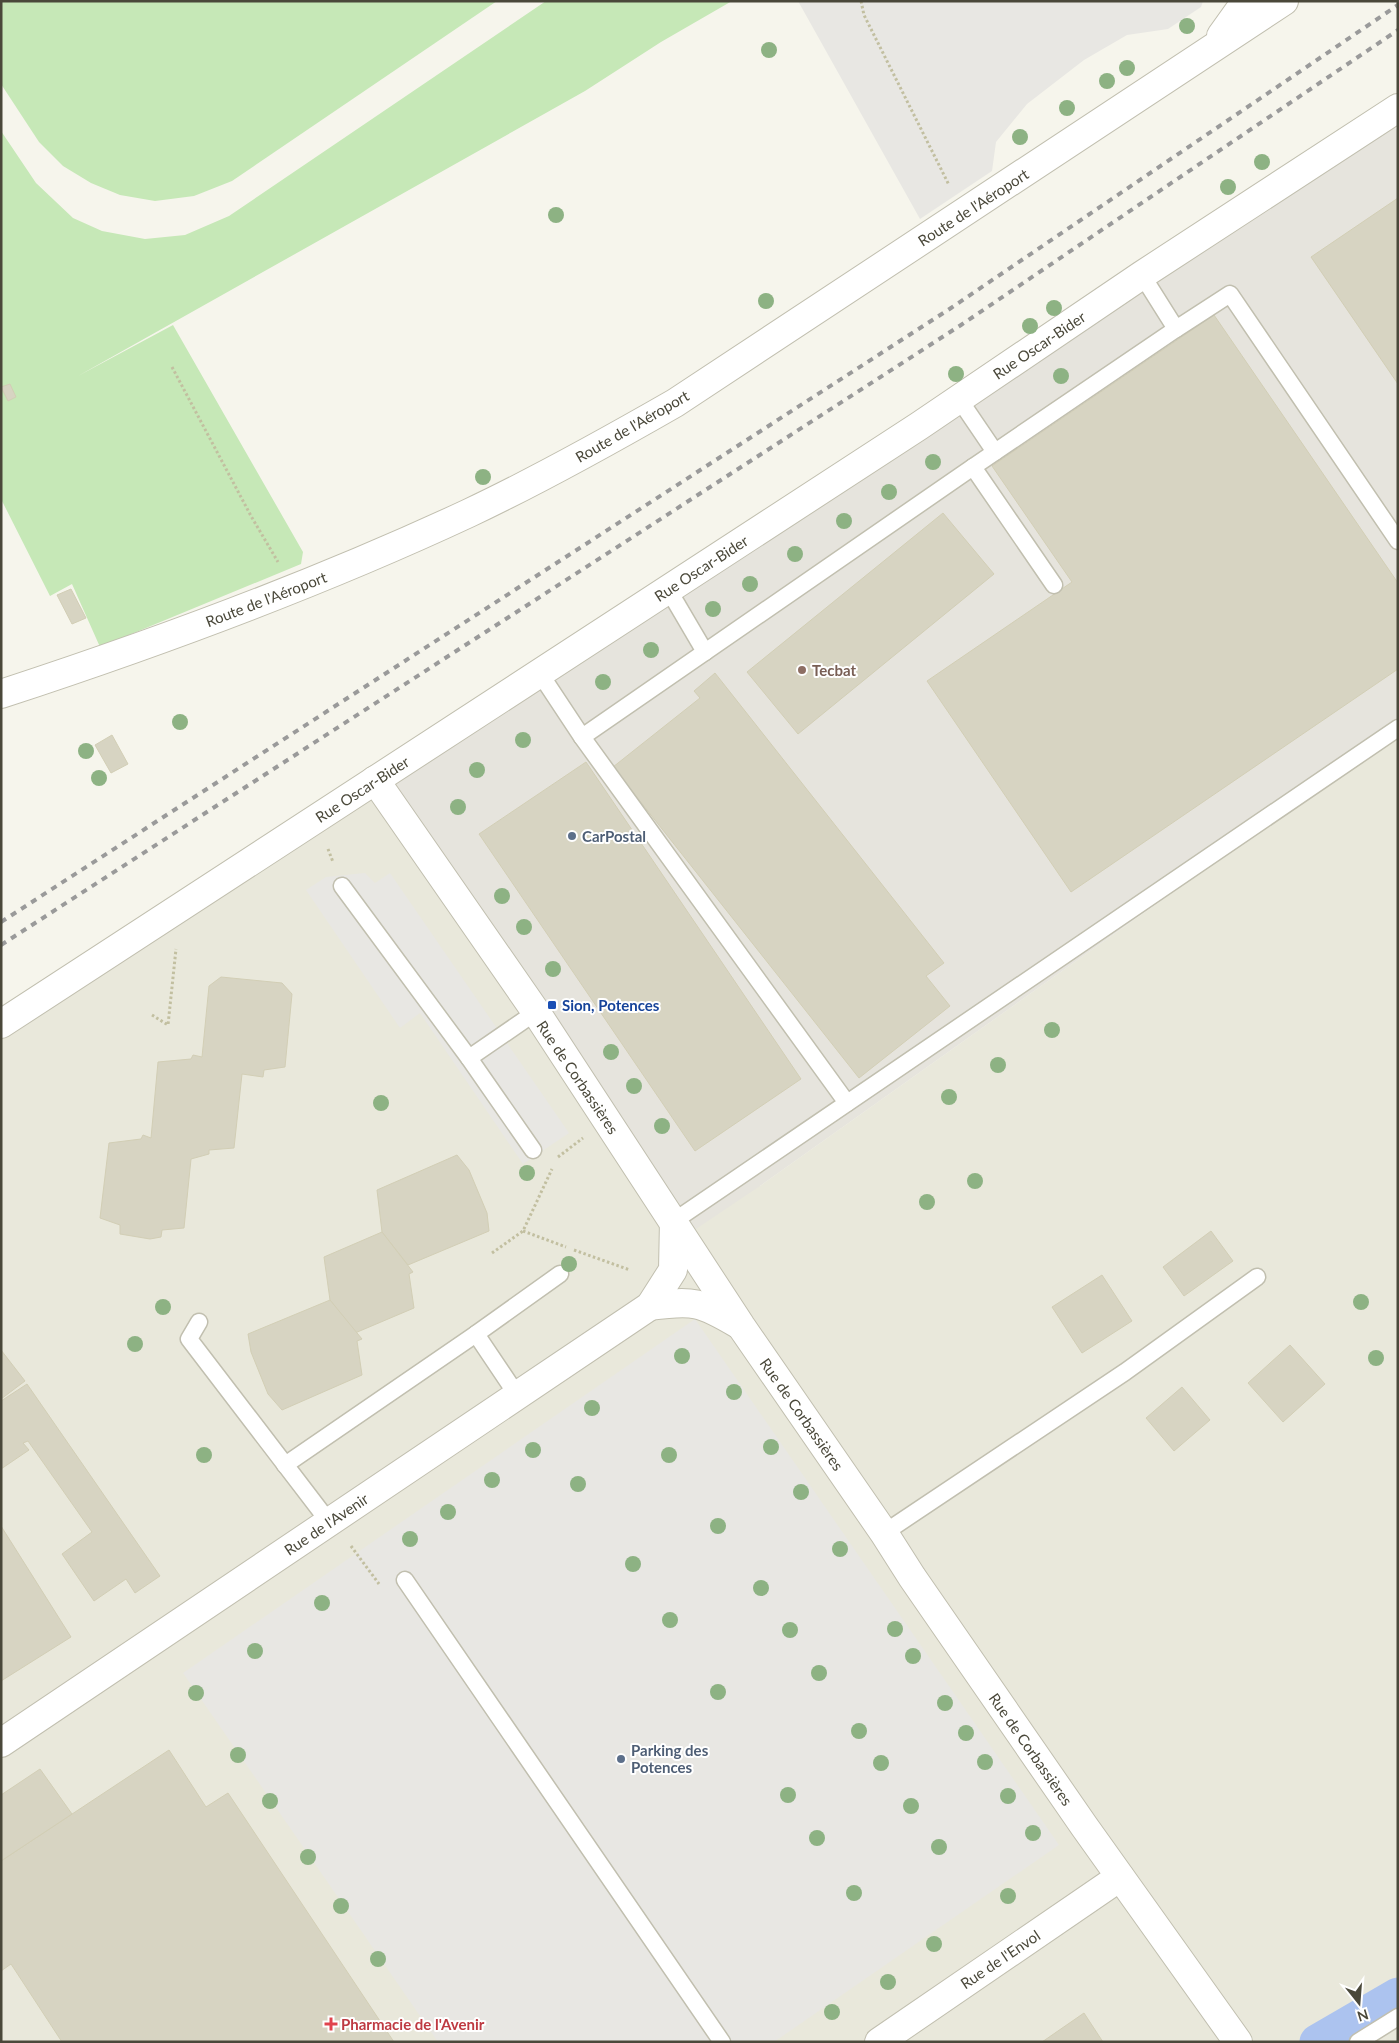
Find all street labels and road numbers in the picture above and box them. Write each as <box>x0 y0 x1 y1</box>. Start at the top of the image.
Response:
street label: Route de l'Aéroport <box>914 164 1032 249</box>
street label: Rue Oscar-Bider <box>989 307 1089 383</box>
street label: Route de l'Aéroport <box>572 386 692 466</box>
street label: Rue Oscar-Bider <box>651 531 752 605</box>
street label: Route de l'Aéroport <box>203 567 330 630</box>
street label: Rue Oscar-Bider <box>312 752 413 826</box>
street label: Rue de Corbassières <box>533 1017 623 1137</box>
street label: Rue de Corbassières <box>756 1354 848 1474</box>
street label: Rue de l'Avenir <box>281 1489 372 1559</box>
street label: Rue de Corbassières <box>985 1689 1077 1809</box>
street label: Rue de l'Envol <box>957 1926 1043 1992</box>

